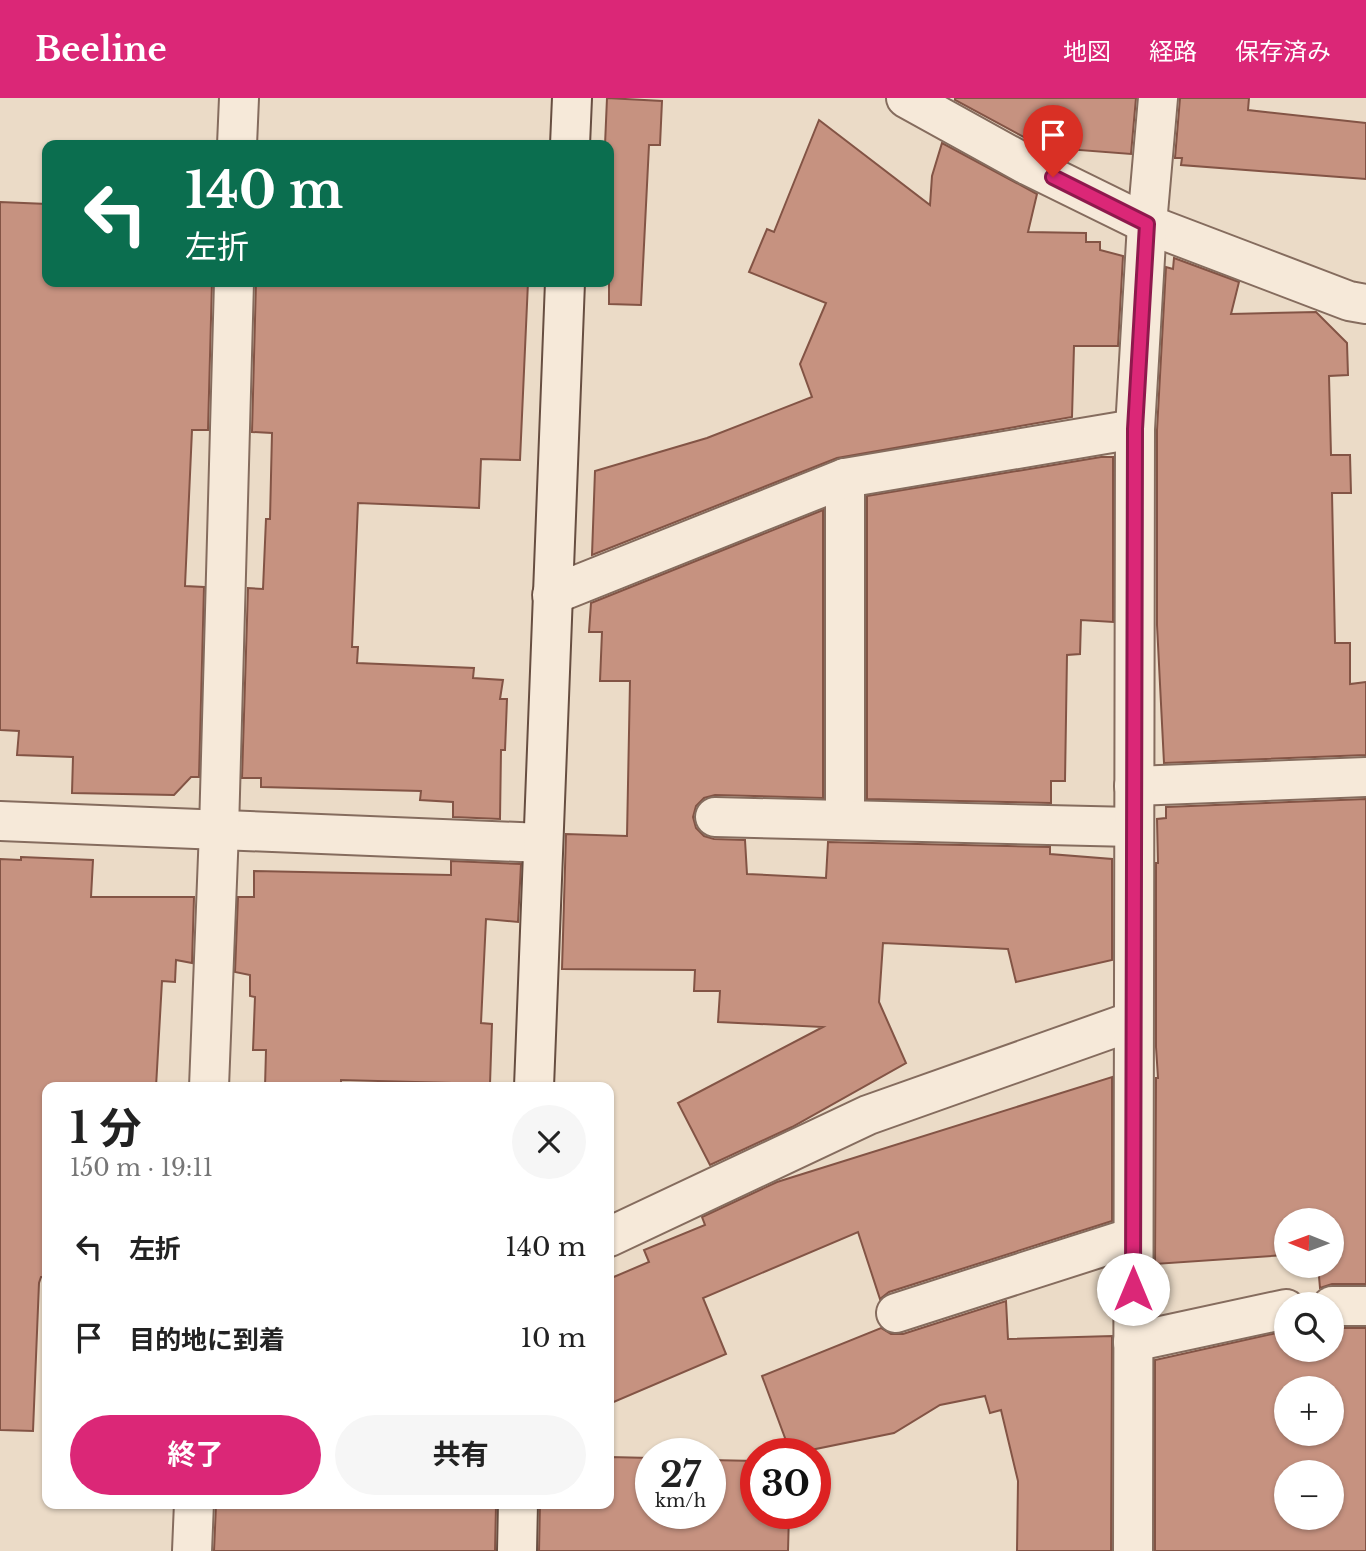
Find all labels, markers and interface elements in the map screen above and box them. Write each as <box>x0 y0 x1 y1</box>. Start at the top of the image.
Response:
text: Beeline <box>35 29 167 70</box>
text: 地図 <box>1063 37 1111 66</box>
text: 経路 <box>1149 37 1197 66</box>
text: 保存済み <box>1235 37 1331 66</box>
pin <box>1023 105 1083 177</box>
icon: arrive <box>1034 116 1072 154</box>
text: 140 m <box>185 160 343 221</box>
icon: left <box>70 168 161 259</box>
text: 左折 <box>185 227 249 267</box>
text: 1 分 <box>70 1102 141 1154</box>
button: close <box>512 1105 586 1179</box>
text: 150 m · 19:11 <box>70 1154 213 1182</box>
north arrow <box>1274 1208 1344 1278</box>
map controls <box>1274 1208 1344 1530</box>
icon: left <box>70 1228 108 1266</box>
text: 140 m <box>505 1231 586 1263</box>
text: 左折 <box>129 1233 181 1265</box>
position arrow <box>1096 1252 1170 1326</box>
button: search <box>1274 1292 1344 1362</box>
icon: arrive <box>70 1319 108 1357</box>
text: 10 m <box>520 1322 586 1354</box>
text: 目的地に到着 <box>129 1324 285 1356</box>
button: + <box>1274 1376 1344 1446</box>
button: 終了 <box>70 1415 321 1495</box>
button: 共有 <box>335 1415 586 1495</box>
speed limit sign: 30 <box>740 1438 831 1529</box>
text: 27 <box>660 1453 701 1496</box>
button: − <box>1274 1460 1344 1530</box>
text: km/h <box>655 1490 706 1512</box>

